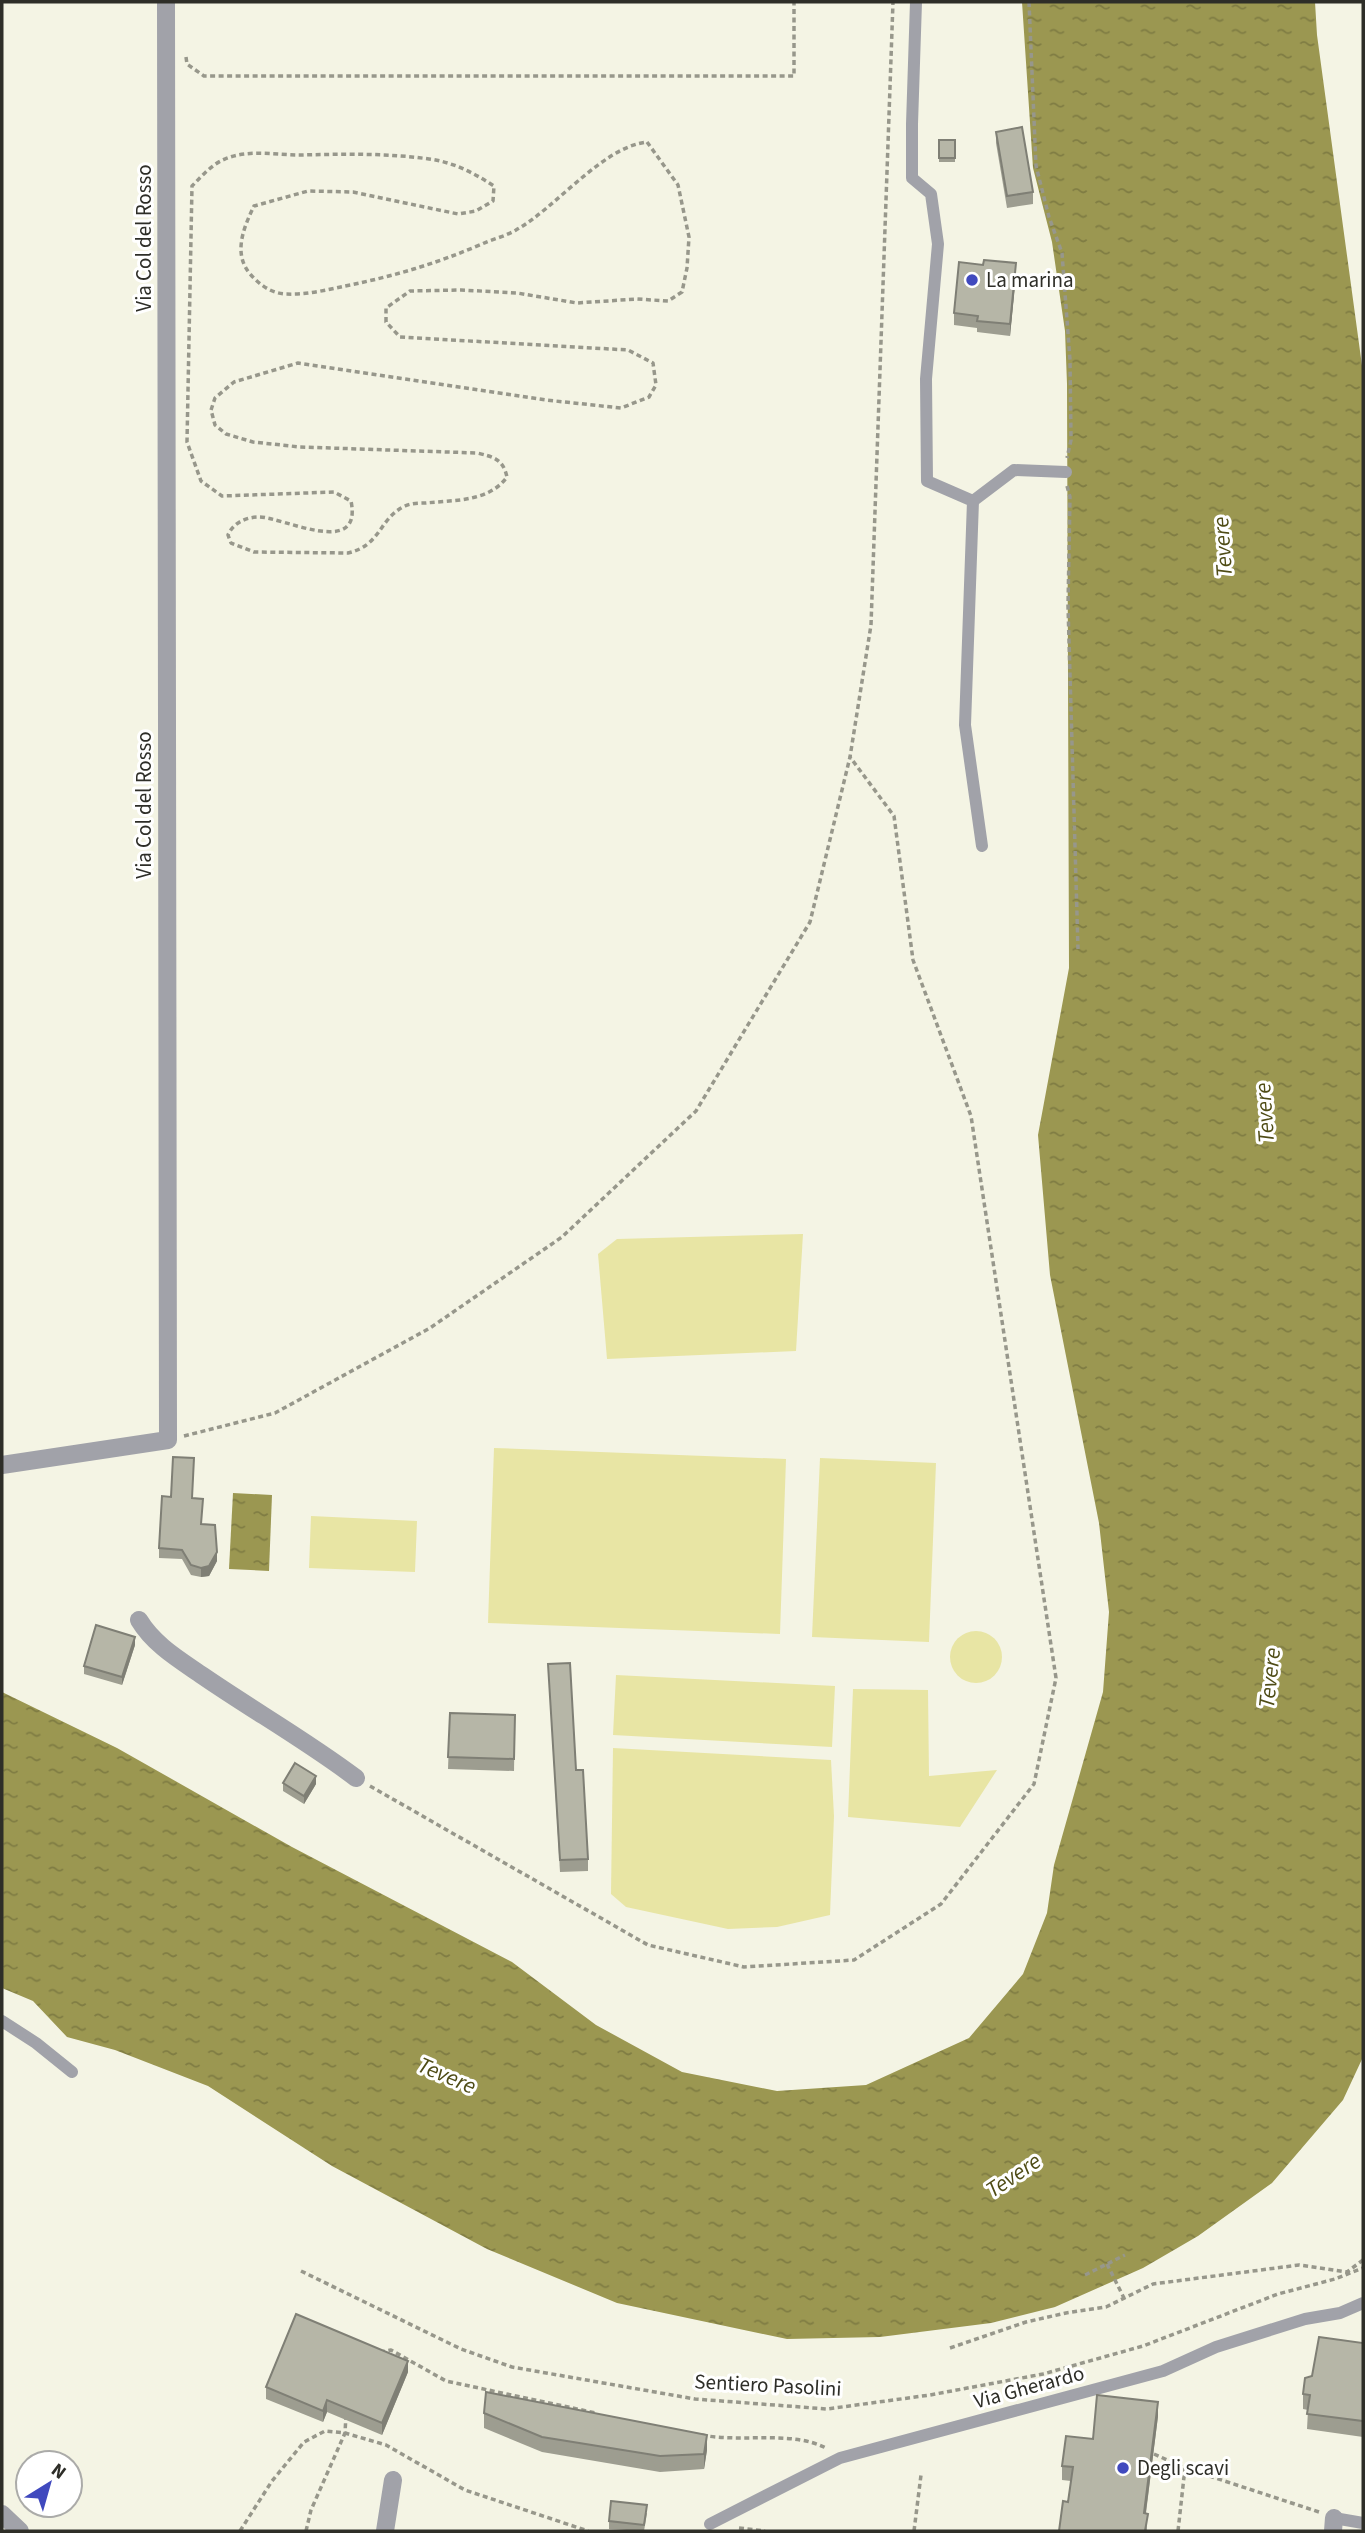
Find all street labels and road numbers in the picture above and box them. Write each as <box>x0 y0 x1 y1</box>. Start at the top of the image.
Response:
street label: Via Col del Rosso <box>129 164 159 312</box>
street label: Via Col del Rosso <box>129 731 159 879</box>
street label: Via Gherardo <box>971 2358 1087 2416</box>
street label: Sentiero Pasolini <box>694 2366 842 2404</box>

